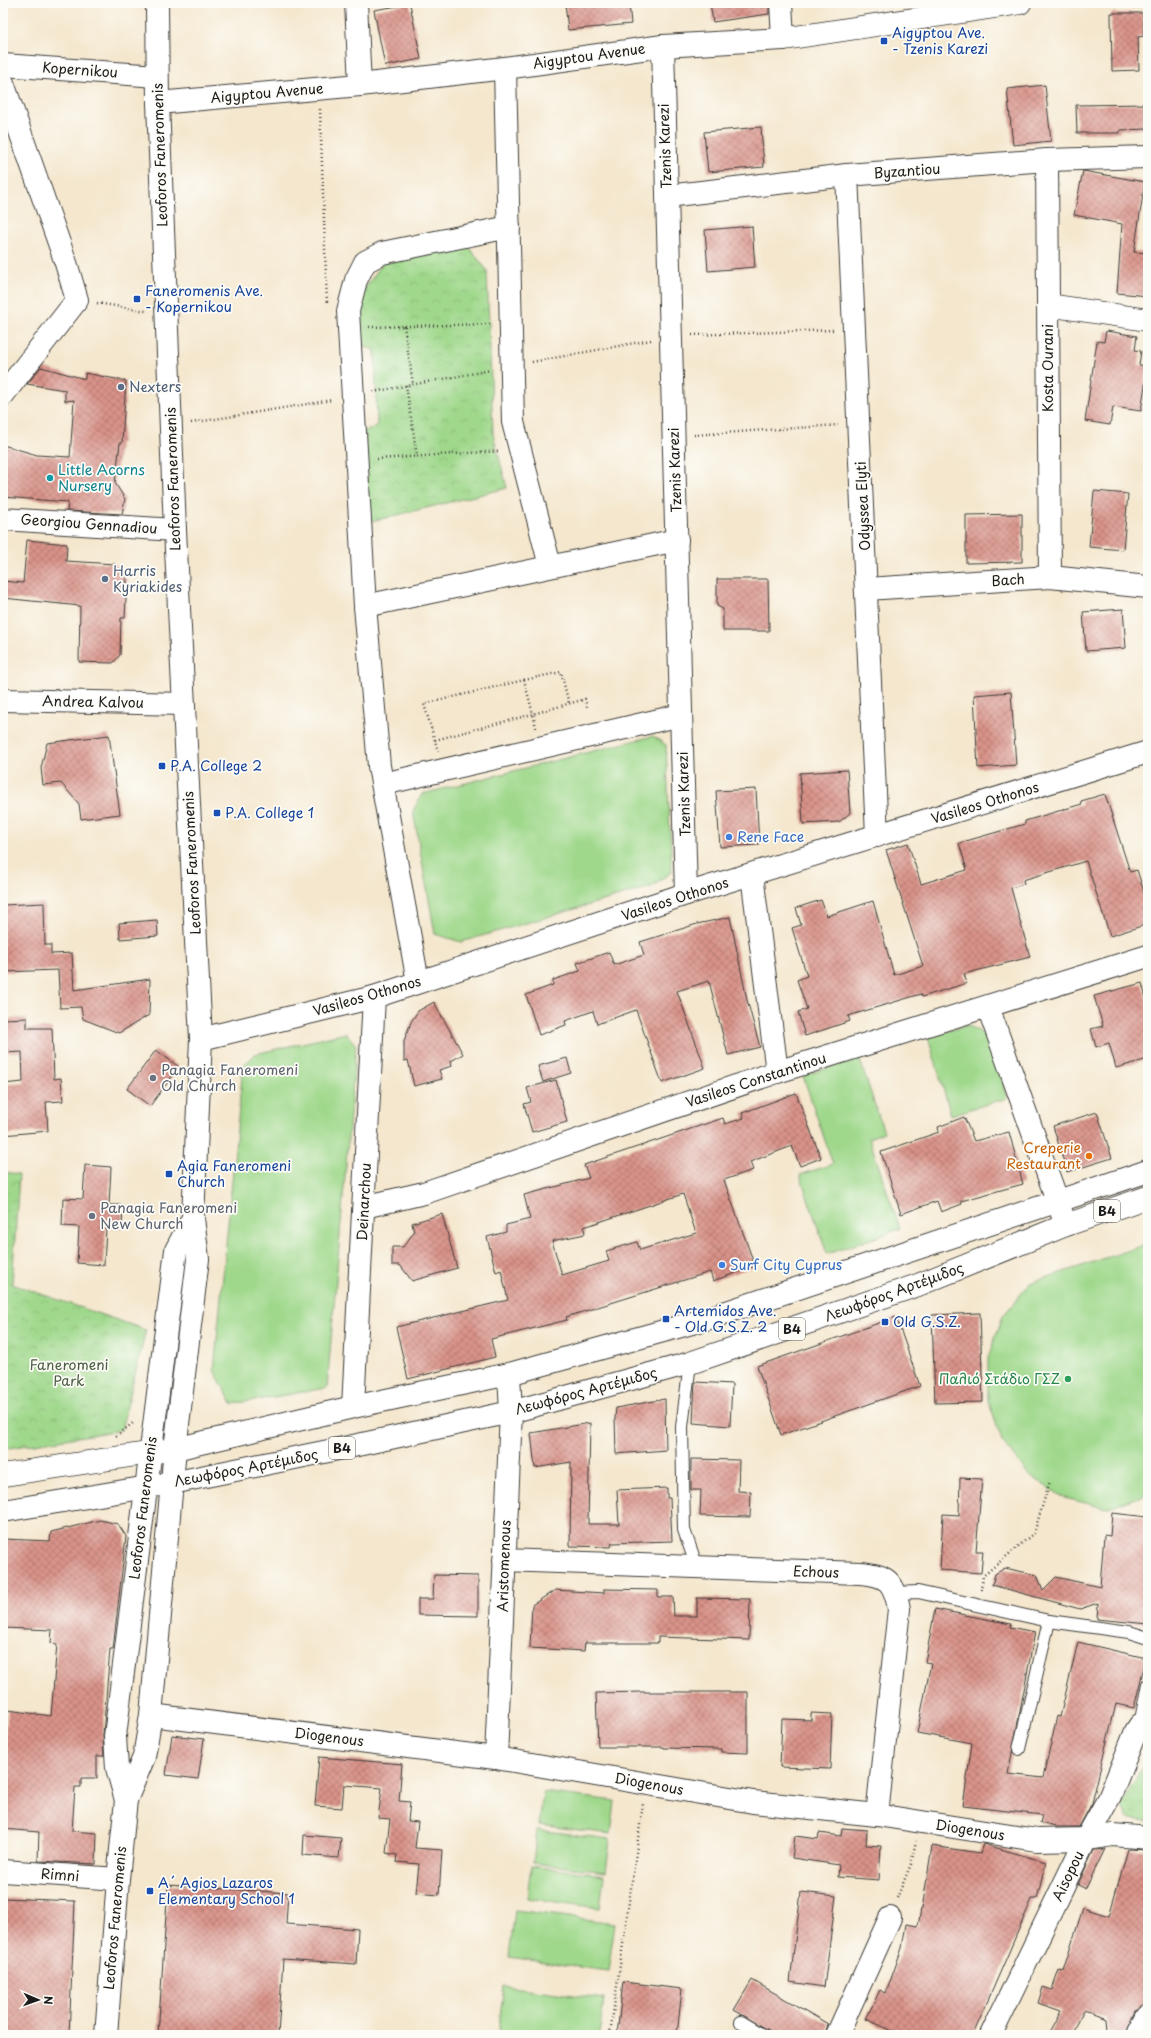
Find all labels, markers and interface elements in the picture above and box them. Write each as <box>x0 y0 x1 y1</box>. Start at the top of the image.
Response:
place label: Aigyptou Ave. - Tzenis Karezi <box>892 22 988 59</box>
marker: Aigyptou Ave. - Tzenis Karezi <box>879 36 889 46</box>
street label: Aigyptou Avenue <box>531 37 647 74</box>
street label: Kopernikou <box>41 56 119 83</box>
street label: Aigyptou Avenue <box>210 77 325 108</box>
street label: Leoforos Faneromenis <box>146 83 173 227</box>
street label: Tzenis Karezi <box>653 103 676 189</box>
street label: Byzantiou <box>873 158 941 183</box>
place label: Faneromenis Ave. - Kopernikou <box>145 280 263 317</box>
marker: Faneromenis Ave. - Kopernikou <box>132 294 142 304</box>
street label: Kosta Ourani <box>1037 324 1058 412</box>
place label: Nexters <box>129 376 181 397</box>
marker: Nexters <box>116 382 126 392</box>
street label: Leoforos Faneromenis <box>159 407 186 551</box>
street label: Tzenis Karezi <box>663 427 686 513</box>
place label: Little Acorns Nursery <box>58 459 145 496</box>
street label: Odyssea Elyti <box>850 461 875 551</box>
marker: Little Acorns Nursery <box>45 473 55 483</box>
street label: Georgiou Gennadiou <box>20 508 158 539</box>
place label: Harris Kyriakides <box>113 560 182 597</box>
street label: Bach <box>991 568 1025 591</box>
marker: Harris Kyriakides <box>100 574 110 584</box>
street label: Andrea Kalvou <box>42 690 144 713</box>
street label: Tzenis Karezi <box>672 751 695 837</box>
place label: P.A. College 2 <box>170 755 262 776</box>
marker: P.A. College 2 <box>157 761 167 771</box>
street label: Vasileos Othonos <box>928 776 1041 829</box>
street label: Leoforos Faneromenis <box>177 791 206 935</box>
place label: P.A. College 1 <box>225 802 314 823</box>
marker: P.A. College 1 <box>212 808 222 818</box>
place label: Rene Face <box>737 826 804 847</box>
marker: Rene Face <box>724 832 734 842</box>
street label: Vasileos Othonos <box>619 871 731 926</box>
street label: Vasileos Othonos <box>310 970 423 1021</box>
street label: Vasileos Constantinou <box>683 1047 829 1112</box>
place label: Panagia Faneromeni Old Church <box>161 1059 298 1096</box>
marker: Panagia Faneromeni Old Church <box>148 1073 158 1083</box>
place label: Creperie Restaurant <box>1006 1137 1081 1174</box>
marker: Creperie Restaurant <box>1084 1151 1094 1161</box>
place label: Agia Faneromeni Church <box>177 1155 291 1192</box>
street label: Deinarchou <box>351 1162 376 1242</box>
marker: Agia Faneromeni Church <box>164 1169 174 1179</box>
place label: Panagia Faneromeni New Church <box>100 1197 237 1234</box>
road number: B4 <box>1094 1200 1120 1222</box>
marker: Panagia Faneromeni New Church <box>87 1211 97 1221</box>
place label: Surf City Cyprus <box>730 1254 842 1275</box>
street label: Λεωφόρος Αρτέμιδος <box>822 1257 966 1326</box>
marker: Surf City Cyprus <box>717 1260 727 1270</box>
place label: Artemidos Ave. - Old G.S.Z. 2 <box>674 1300 777 1337</box>
place label: Old G.S.Z. <box>893 1311 961 1332</box>
marker: Artemidos Ave. - Old G.S.Z. 2 <box>661 1314 671 1324</box>
marker: Old G.S.Z. <box>880 1317 890 1327</box>
road number: B4 <box>779 1318 805 1340</box>
park label: Faneromeni Park <box>30 1354 109 1391</box>
street label: Λεωφόρος Αρτέμιδος <box>513 1361 659 1420</box>
place label: Παλιό Στάδιο ΓΣΖ <box>939 1368 1060 1389</box>
marker: Παλιό Στάδιο ΓΣΖ <box>1063 1374 1073 1384</box>
street label: Leoforos Faneromenis <box>123 1435 162 1581</box>
road number: B4 <box>329 1437 355 1459</box>
street label: Λεωφόρος Αρτέμιδος <box>172 1443 320 1492</box>
street label: Aristomenous <box>491 1520 516 1612</box>
street label: Echous <box>793 1560 839 1583</box>
street label: Diogenous <box>293 1722 365 1751</box>
street label: Diogenous <box>613 1767 685 1800</box>
street label: Diogenous <box>934 1814 1006 1845</box>
street label: Leoforos Faneromenis <box>98 1845 131 1991</box>
street label: Aisopou <box>1046 1847 1089 1905</box>
street label: Rimni <box>40 1863 80 1886</box>
place label: A´ Agios Lazaros Elementary School 1 <box>158 1872 295 1909</box>
marker: A´ Agios Lazaros Elementary School 1 <box>145 1886 155 1896</box>
north arrow <box>18 1980 58 2020</box>
text: N <box>40 1996 57 2005</box>

